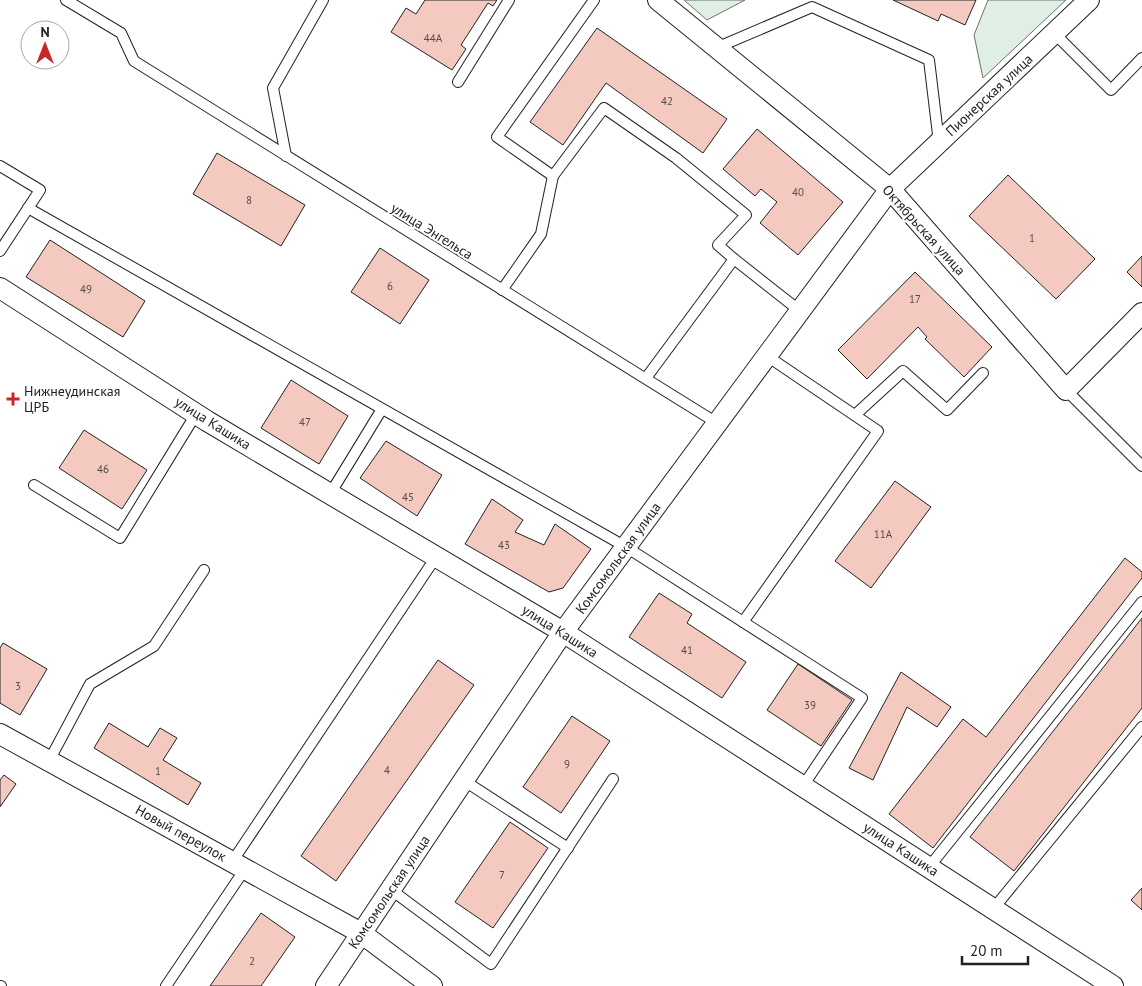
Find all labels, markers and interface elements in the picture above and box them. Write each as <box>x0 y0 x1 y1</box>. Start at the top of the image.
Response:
north arrow <box>20 20 70 70</box>
text: N <box>40 23 50 41</box>
house number: 44А <box>424 31 443 45</box>
street label: Пионерская улица <box>942 50 1036 140</box>
house number: 42 <box>661 94 673 108</box>
street label: Октябрьская улица <box>879 181 969 279</box>
house number: 40 <box>792 185 804 199</box>
house number: 8 <box>246 193 252 207</box>
street label: улица Энгельса <box>388 199 476 263</box>
house number: 1 <box>1029 231 1035 245</box>
house number: 6 <box>387 279 393 293</box>
house number: 49 <box>80 282 92 296</box>
house number: 17 <box>909 292 921 306</box>
place label: Нижнеудинская ЦРБ <box>24 382 120 416</box>
marker: Нижнеудинская ЦРБ <box>6 392 20 406</box>
street label: улица Кашика <box>172 392 254 454</box>
house number: 47 <box>299 415 311 429</box>
house number: 46 <box>97 462 109 476</box>
house number: 45 <box>402 490 414 504</box>
street label: Комсомольская улица <box>571 499 665 617</box>
house number: 11А <box>874 527 893 541</box>
house number: 43 <box>498 538 510 552</box>
street label: улица Кашика <box>519 600 601 662</box>
house number: 41 <box>681 643 693 657</box>
house number: 3 <box>15 679 21 693</box>
house number: 39 <box>804 698 816 712</box>
house number: 9 <box>564 757 570 771</box>
house number: 4 <box>384 763 390 777</box>
house number: 1 <box>155 764 161 778</box>
street label: Новый переулок <box>132 801 230 866</box>
street label: улица Кашика <box>860 818 942 880</box>
street label: Комсомольская улица <box>344 832 434 952</box>
house number: 7 <box>499 868 505 882</box>
scale bar <box>962 934 1028 966</box>
text: 20 m <box>970 941 1003 960</box>
house number: 2 <box>249 954 255 968</box>

